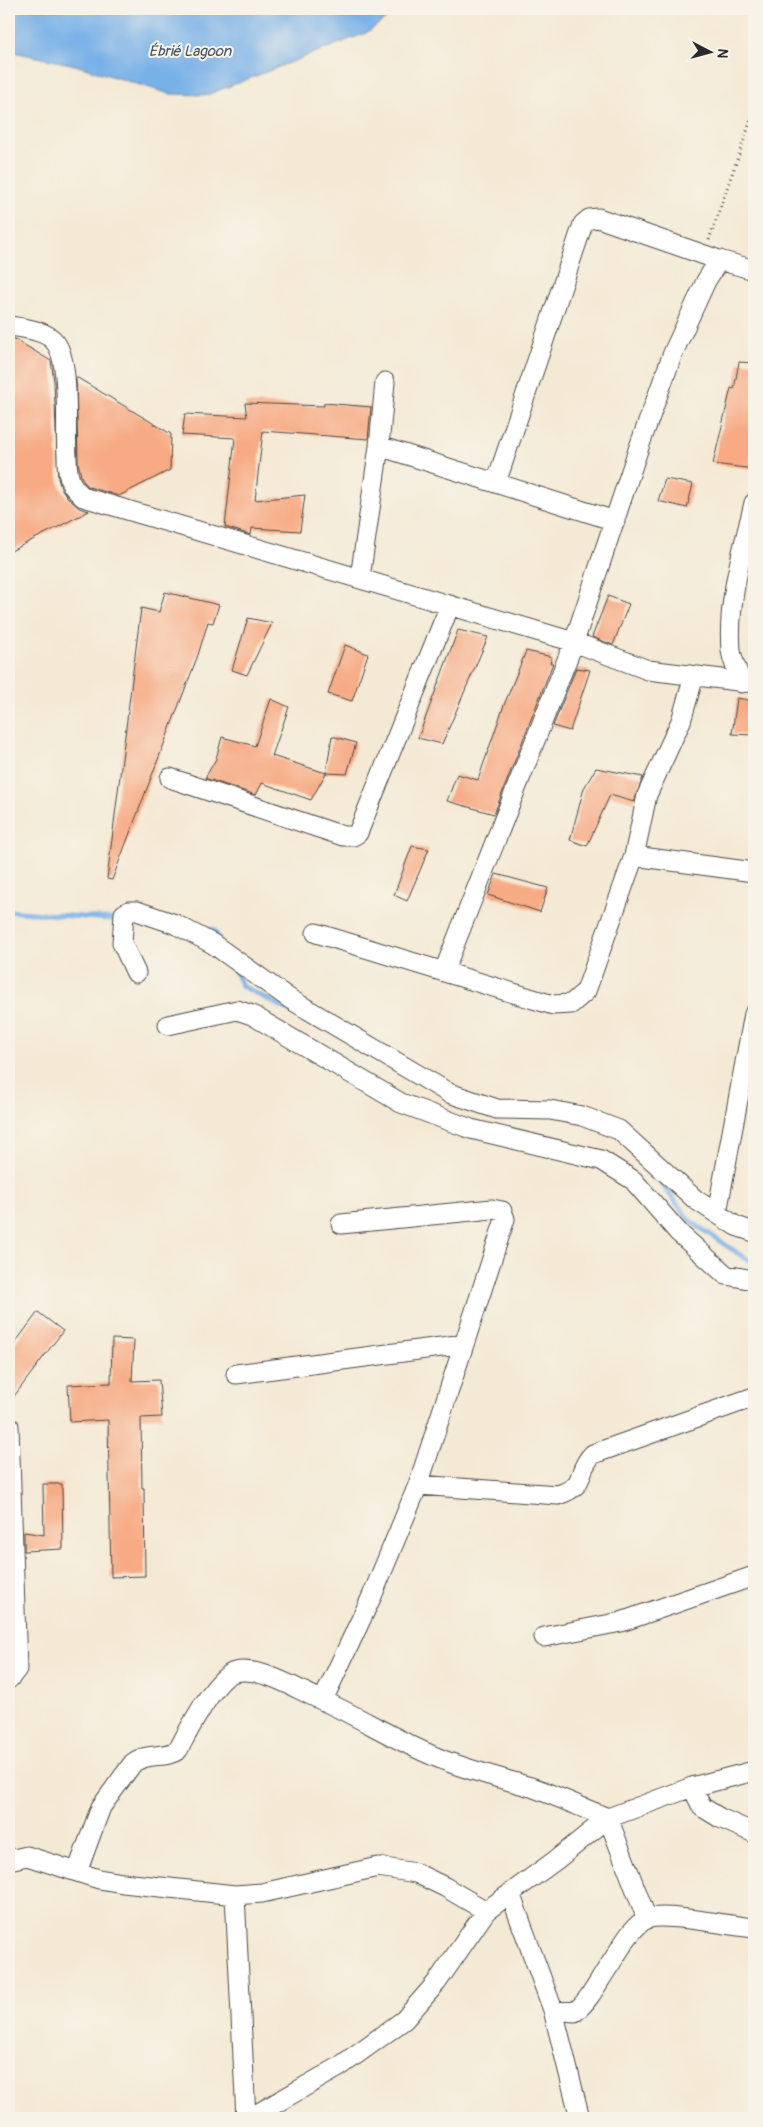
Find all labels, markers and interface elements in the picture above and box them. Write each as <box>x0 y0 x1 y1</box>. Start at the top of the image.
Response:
north arrow <box>686 28 736 78</box>
water label: Ébrié Lagoon <box>149 42 233 61</box>
text: N <box>713 48 731 59</box>

